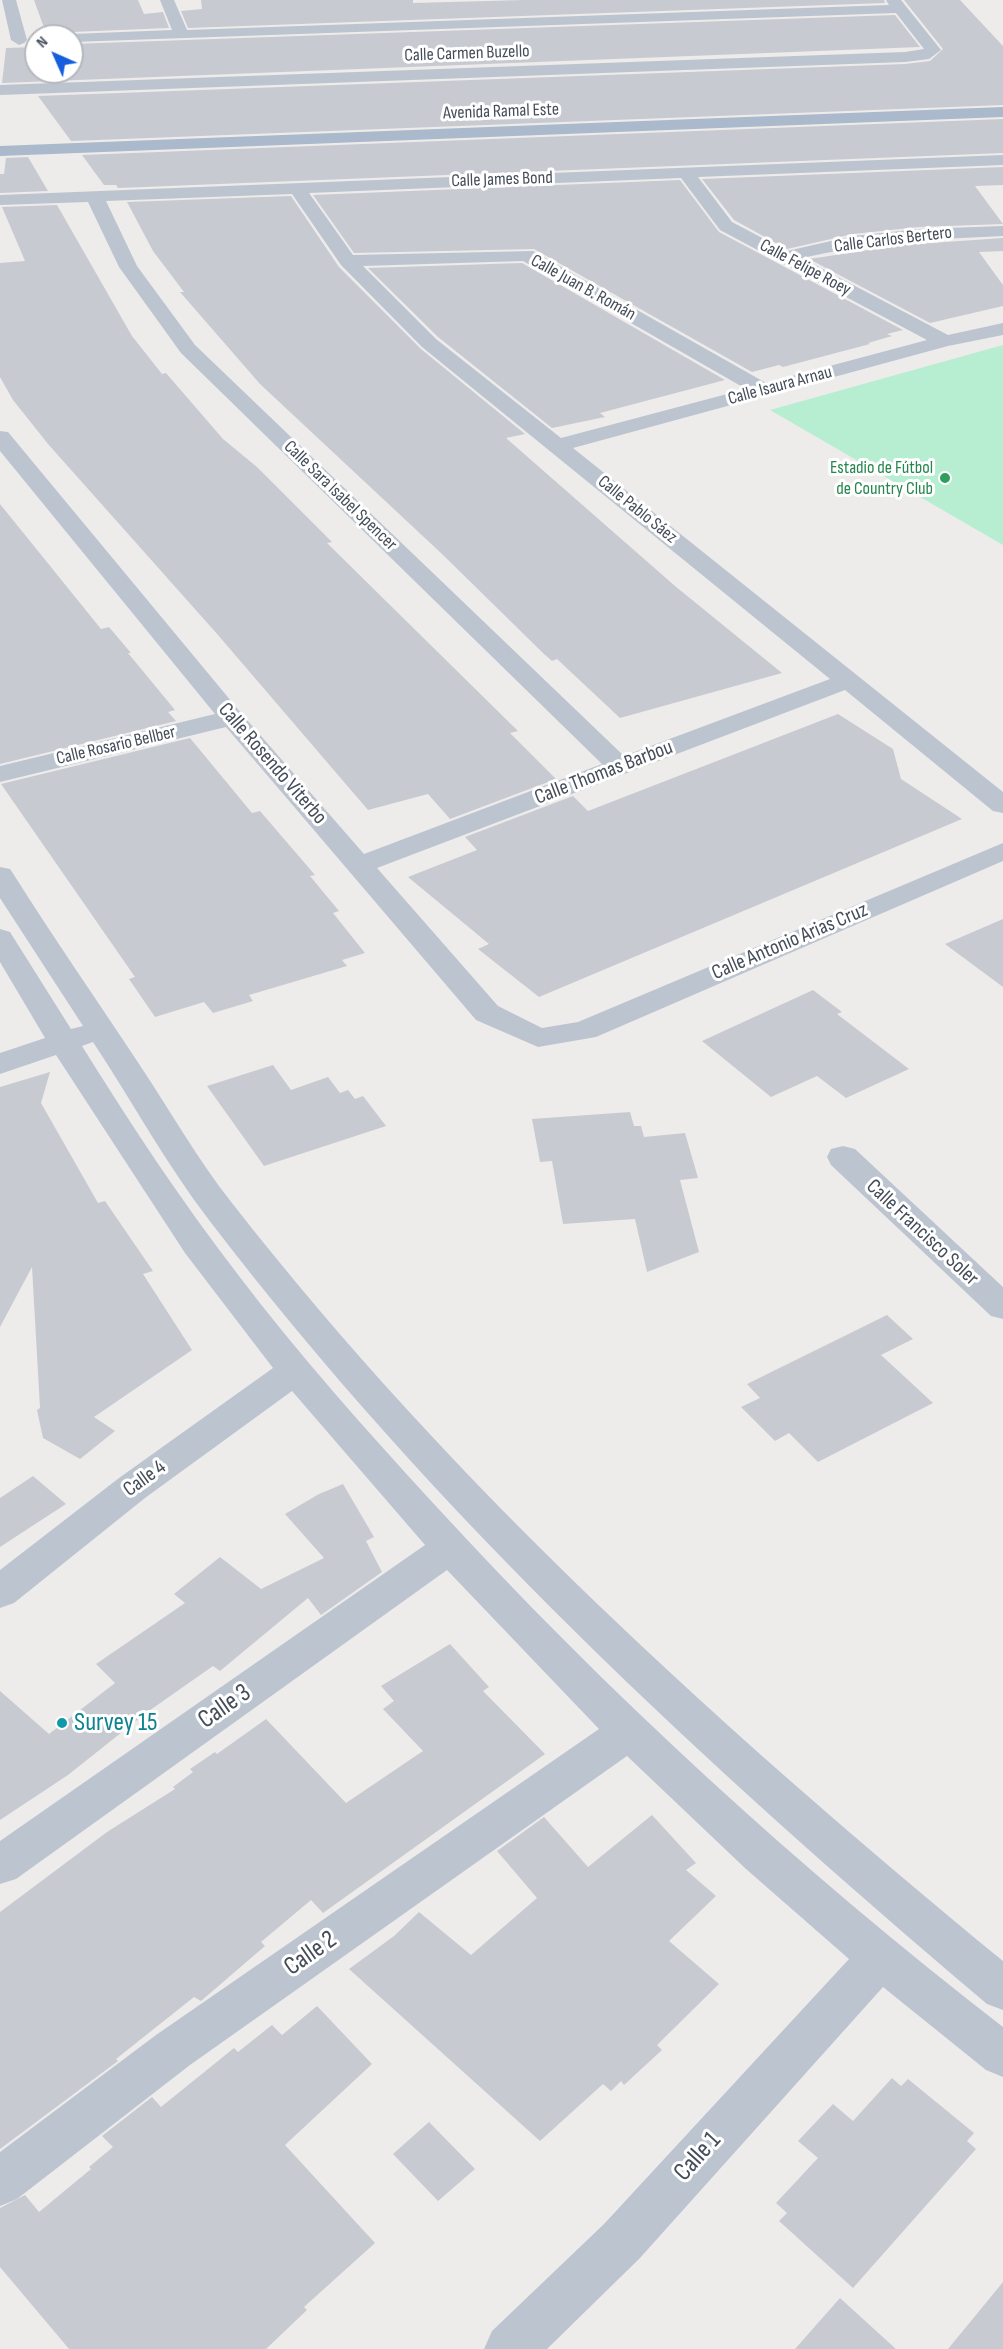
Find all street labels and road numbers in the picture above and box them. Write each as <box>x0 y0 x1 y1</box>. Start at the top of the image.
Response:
street label: Calle Carmen Buzello <box>404 41 530 67</box>
street label: Avenida Ramal Este <box>443 99 559 125</box>
street label: Calle James Bond <box>451 167 553 193</box>
street label: Calle Carlos Bertero <box>833 222 953 258</box>
street label: Calle Felipe Roey <box>756 235 854 301</box>
street label: Calle Juan B. Román <box>527 250 639 326</box>
street label: Calle Isaura Arnau <box>726 362 834 410</box>
street label: Calle Sara Isabel Spencer <box>279 436 401 556</box>
street label: Calle Pablo Sáez <box>593 471 681 549</box>
street label: Calle Rosendo Viterbo <box>212 698 332 830</box>
street label: Calle Rosario Bellber <box>54 722 178 770</box>
street label: Calle Thomas Barbou <box>531 735 677 811</box>
street label: Calle Antonio Arias Cruz <box>708 898 872 986</box>
street label: Calle Francisco Soler <box>861 1175 983 1291</box>
street label: Calle 4 <box>119 1455 171 1503</box>
street label: Calle 3 <box>193 1678 257 1736</box>
street label: Calle 2 <box>279 1925 343 1983</box>
street label: Calle 1 <box>668 2126 728 2188</box>

